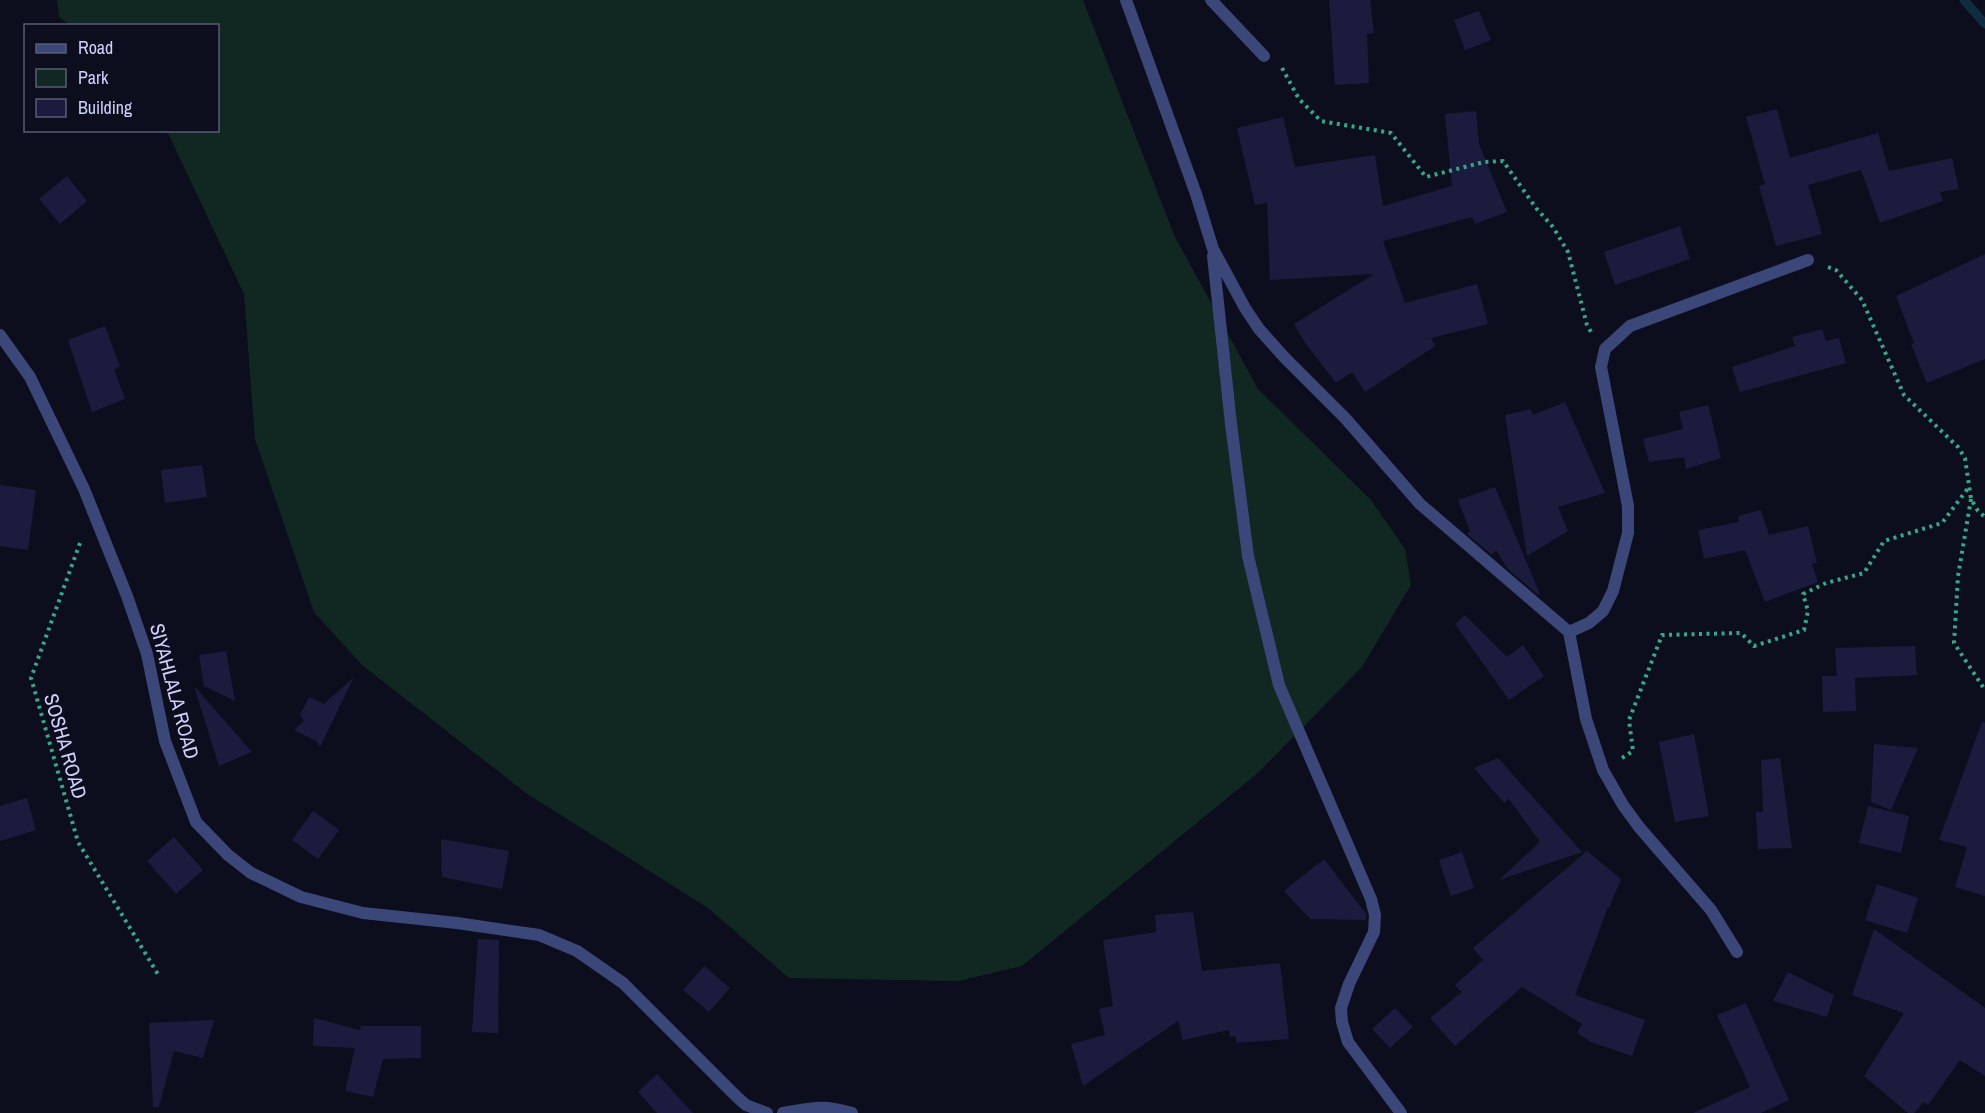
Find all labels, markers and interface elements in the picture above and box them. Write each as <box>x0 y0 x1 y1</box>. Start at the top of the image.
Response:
legend <box>24 24 219 132</box>
text: Road <box>78 35 113 60</box>
text: Park <box>78 65 109 90</box>
text: Building <box>78 95 133 120</box>
street label: SIYAHLALA ROAD <box>144 620 206 762</box>
street label: SOSHA ROAD <box>38 690 94 802</box>

